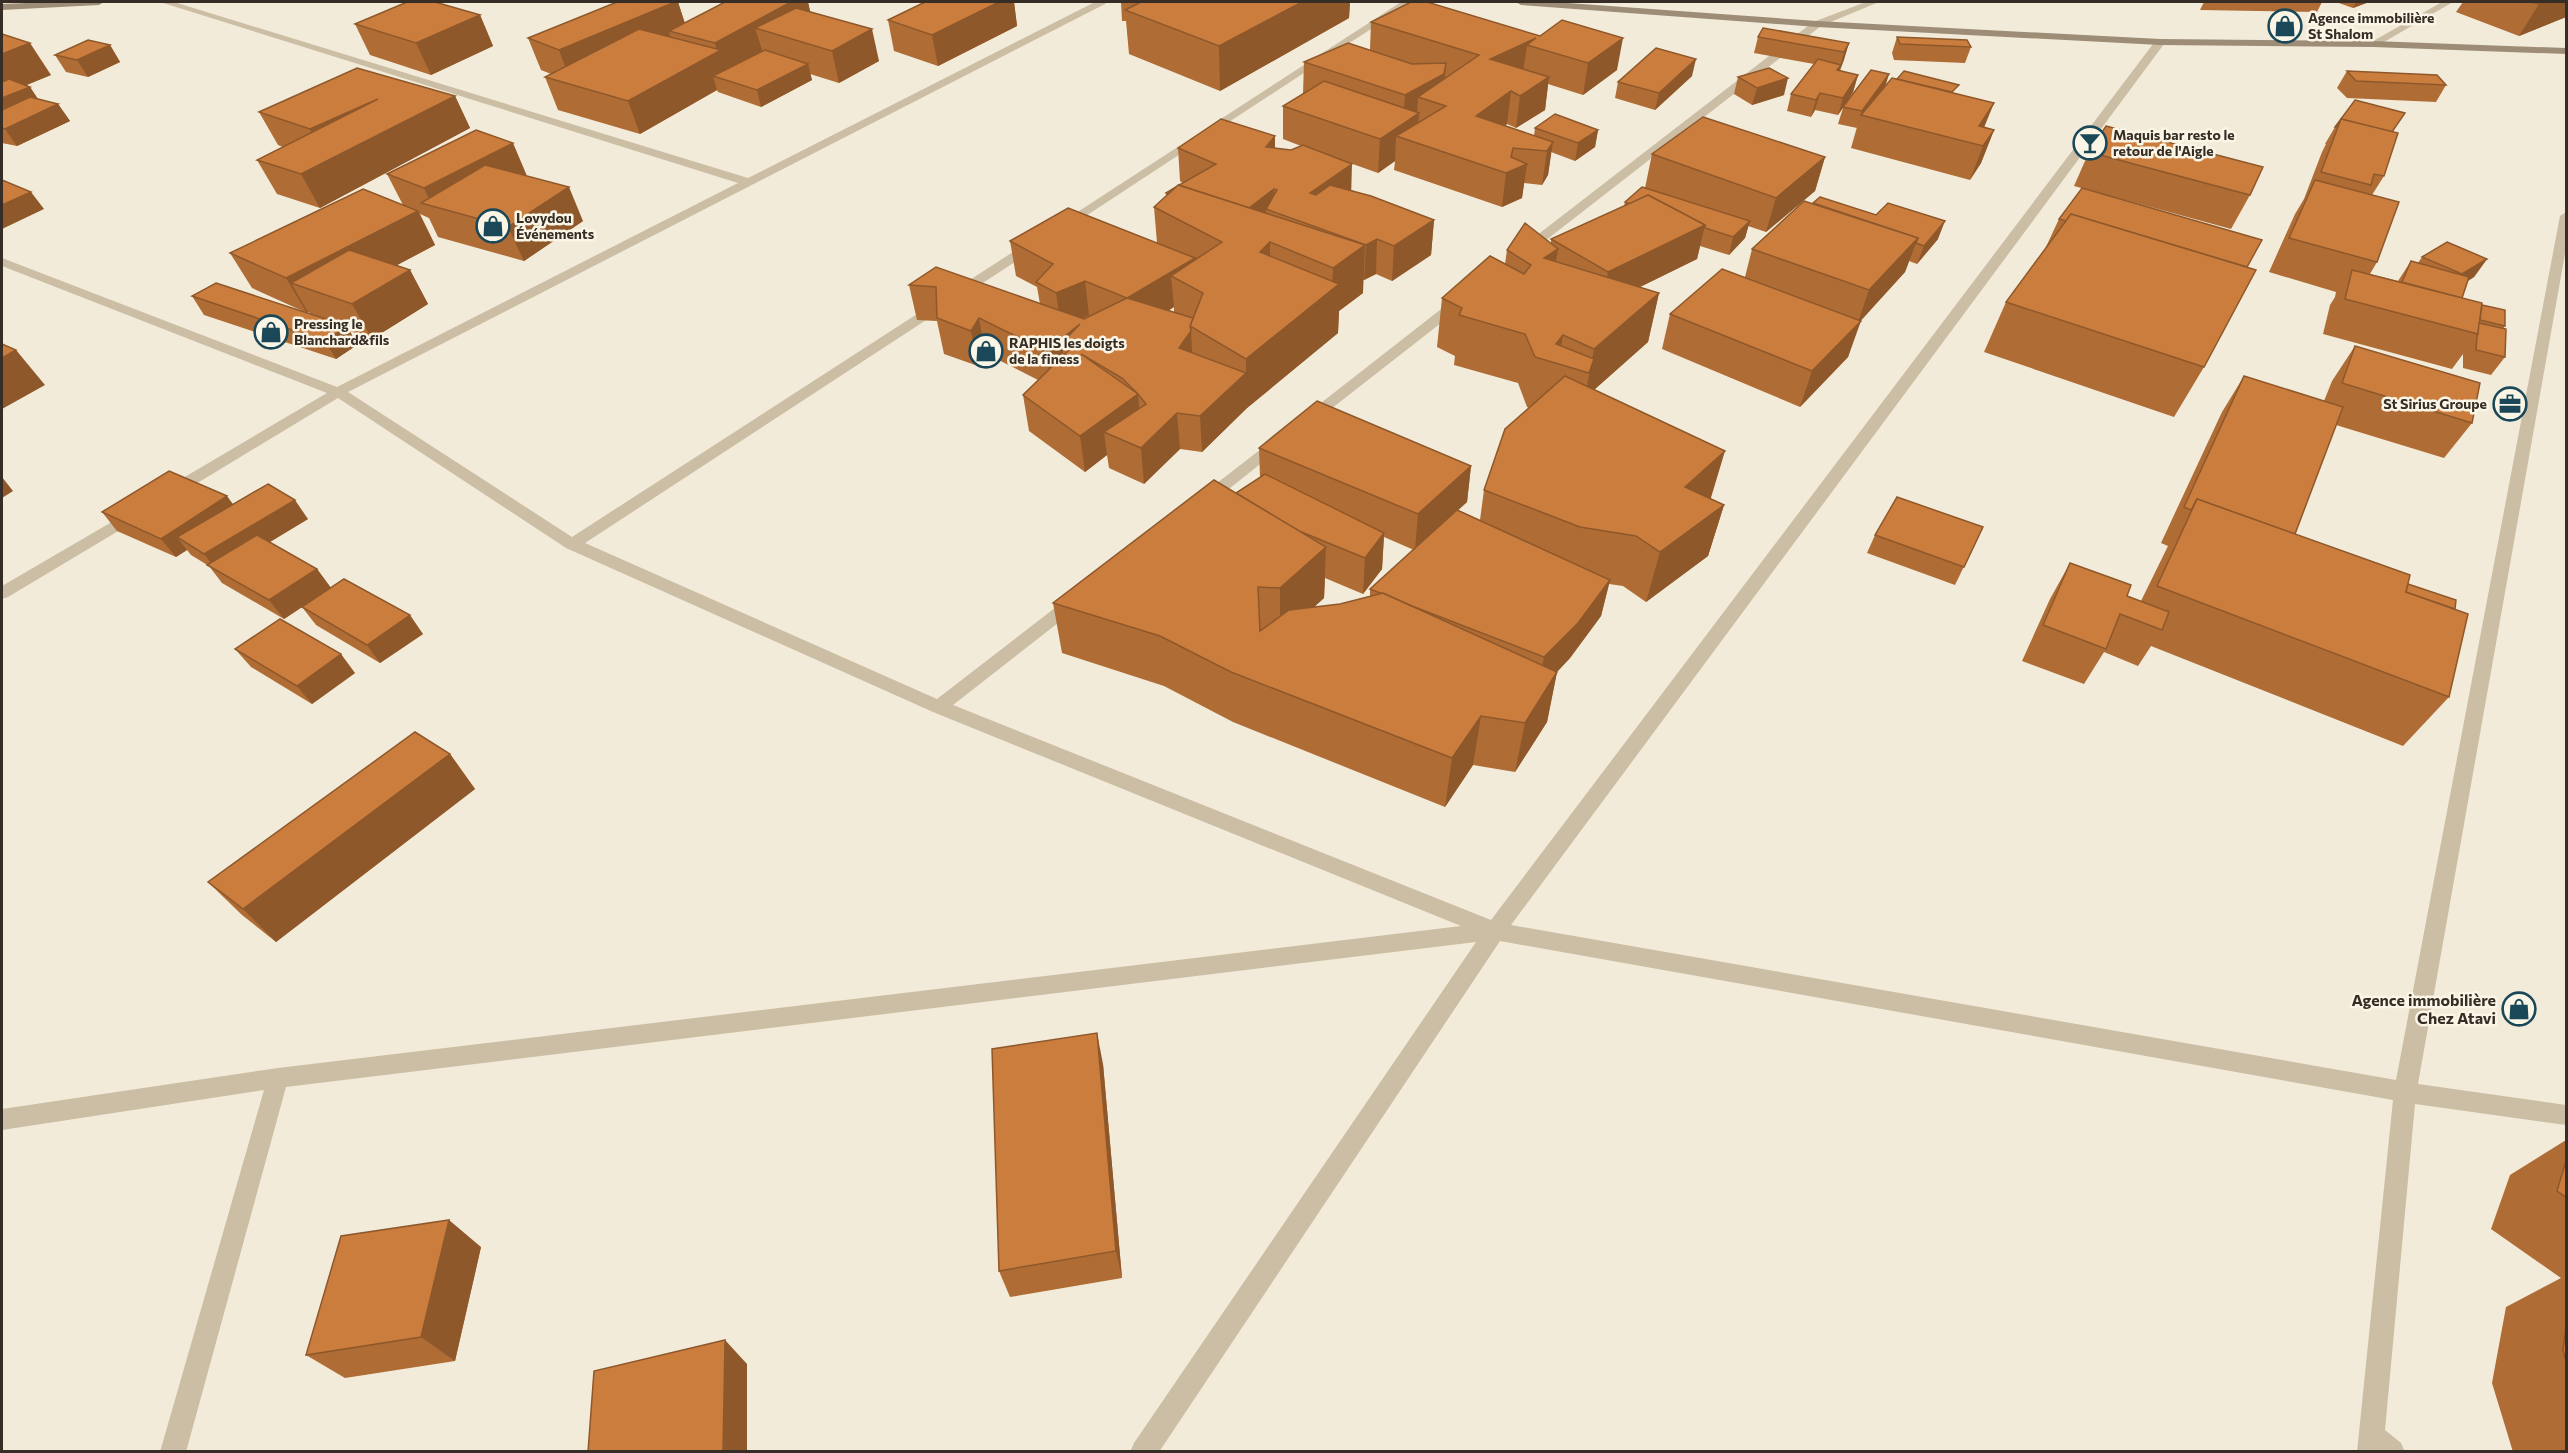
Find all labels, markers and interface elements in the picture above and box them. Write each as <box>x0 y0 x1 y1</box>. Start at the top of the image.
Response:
shop icon: Agence immobilière St Shalom <box>2267 8 2303 44</box>
place label: Agence immobilière St Shalom <box>2308 9 2434 42</box>
bar icon: Maquis bar resto le retour de l'Aigle <box>2072 125 2108 161</box>
place label: Maquis bar resto le retour de l'Aigle <box>2113 126 2235 159</box>
shop icon: Lovydou Événements <box>475 208 511 244</box>
place label: Lovydou Événements <box>516 209 595 242</box>
shop icon: Pressing le Blanchard&fils <box>253 314 289 350</box>
place label: Pressing le Blanchard&fils <box>294 315 390 348</box>
shop icon: RAPHIS les doigts de la finess <box>968 333 1004 369</box>
place label: RAPHIS les doigts de la finess <box>1009 334 1125 367</box>
office icon: St Sirius Groupe <box>2492 386 2528 422</box>
place label: St Sirius Groupe <box>2383 395 2487 412</box>
place label: Agence immobilière Chez Atavi <box>2351 990 2496 1027</box>
shop icon: Agence immobilière Chez Atavi <box>2501 991 2537 1027</box>

